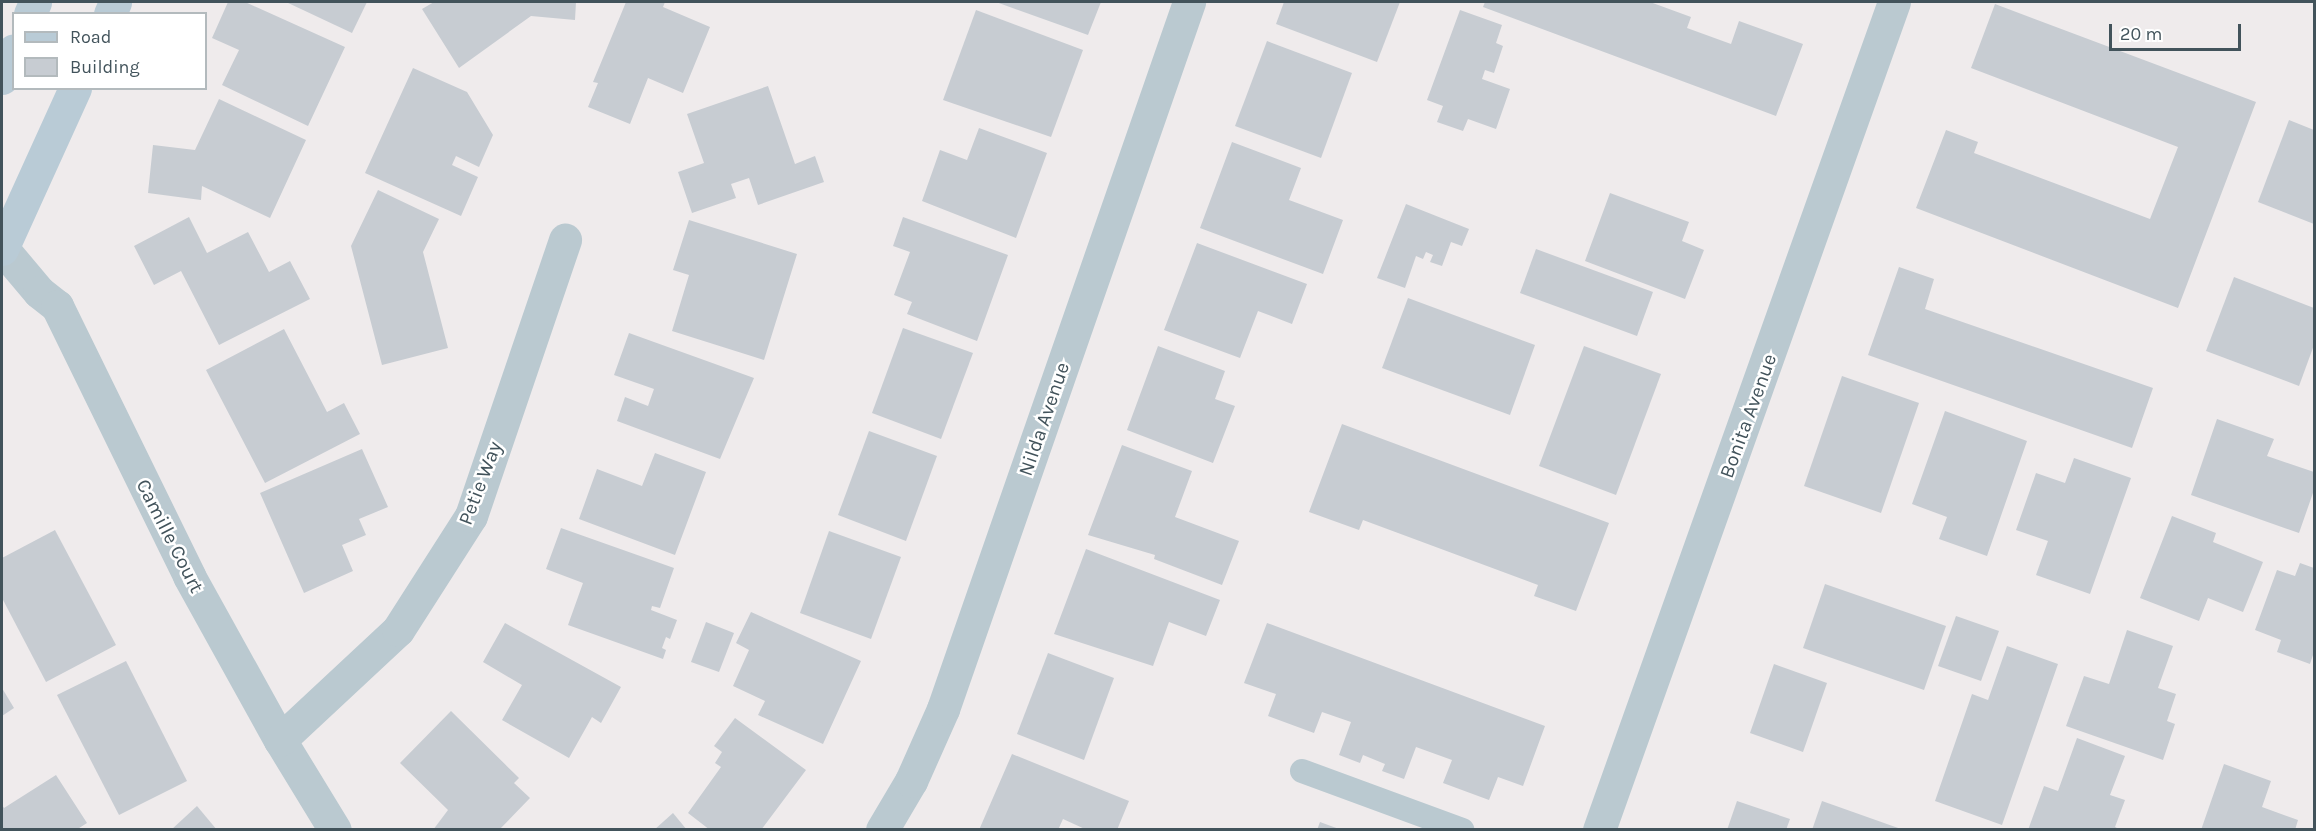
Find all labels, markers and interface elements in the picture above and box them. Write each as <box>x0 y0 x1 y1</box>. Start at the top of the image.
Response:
legend <box>12 12 207 90</box>
scale bar <box>2112 12 2244 50</box>
text: 20 m <box>2120 23 2162 45</box>
text: Road <box>70 26 111 48</box>
text: Building <box>70 56 140 78</box>
street label: Bonita Avenue <box>1714 351 1782 481</box>
street label: Nilda Avenue <box>1013 359 1075 479</box>
street label: Petie Way <box>453 438 507 528</box>
street label: Camille Court <box>131 475 209 597</box>

